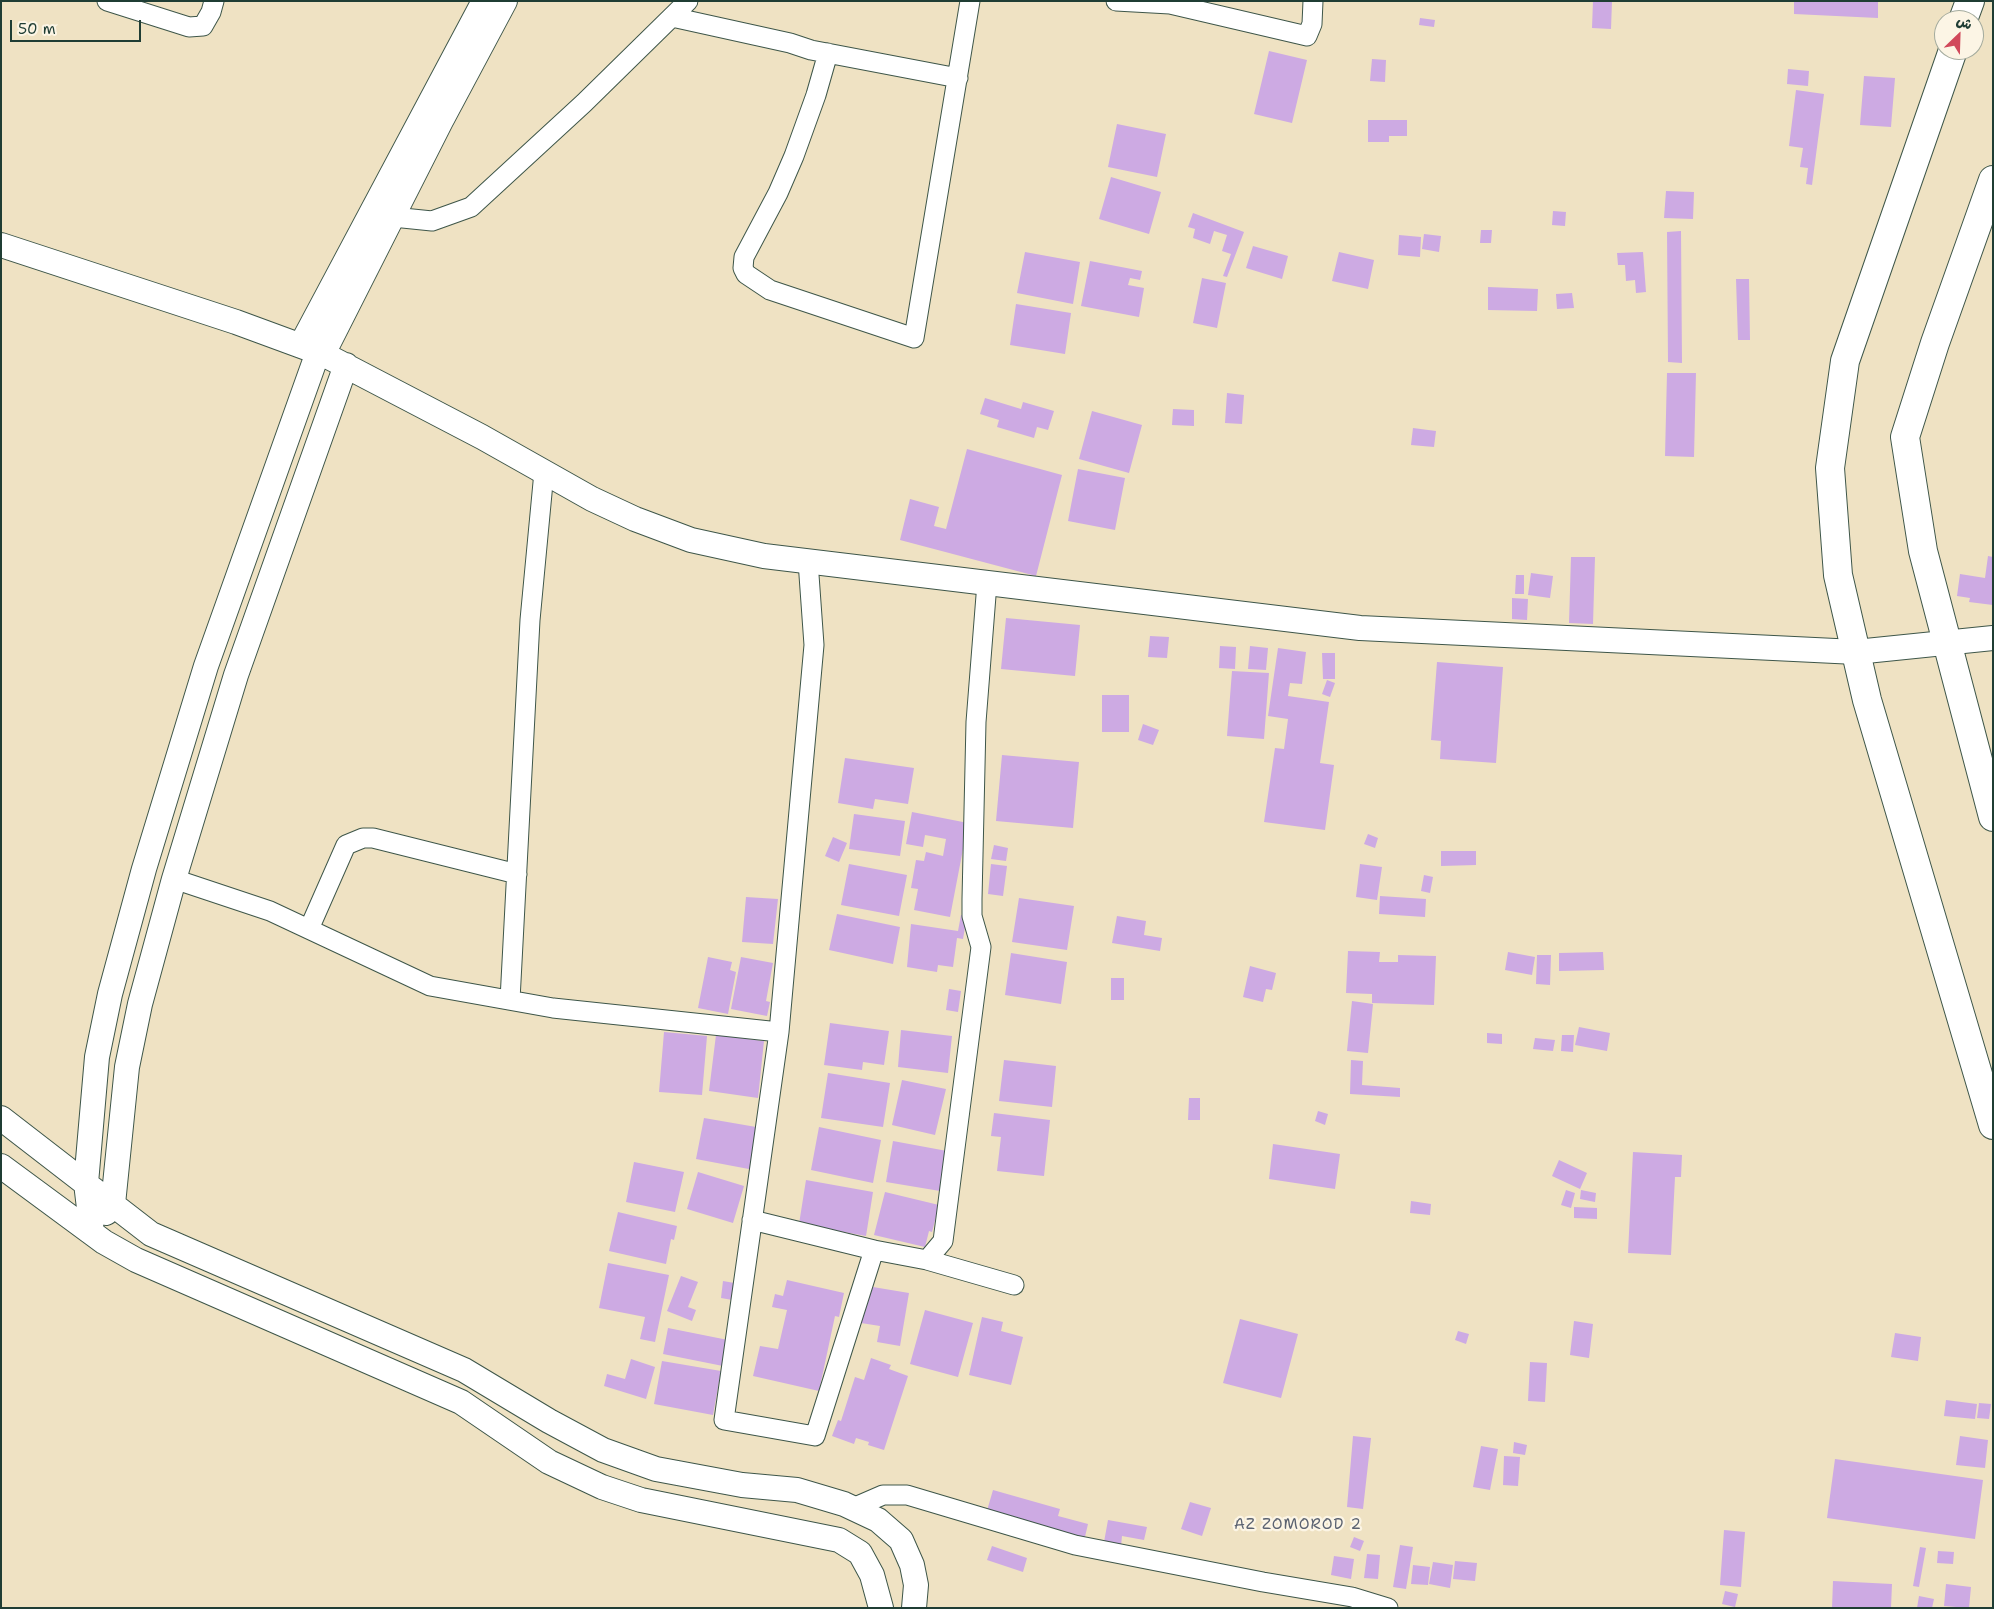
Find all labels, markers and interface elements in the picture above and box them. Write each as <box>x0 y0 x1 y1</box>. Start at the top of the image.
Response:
scale bar <box>12 10 144 42</box>
north arrow <box>1934 10 1984 60</box>
text: ش <box>1954 11 1975 34</box>
text: 50 m <box>18 19 56 39</box>
district label: AZ ZOMOROD 2 <box>1232 1516 1364 1534</box>

